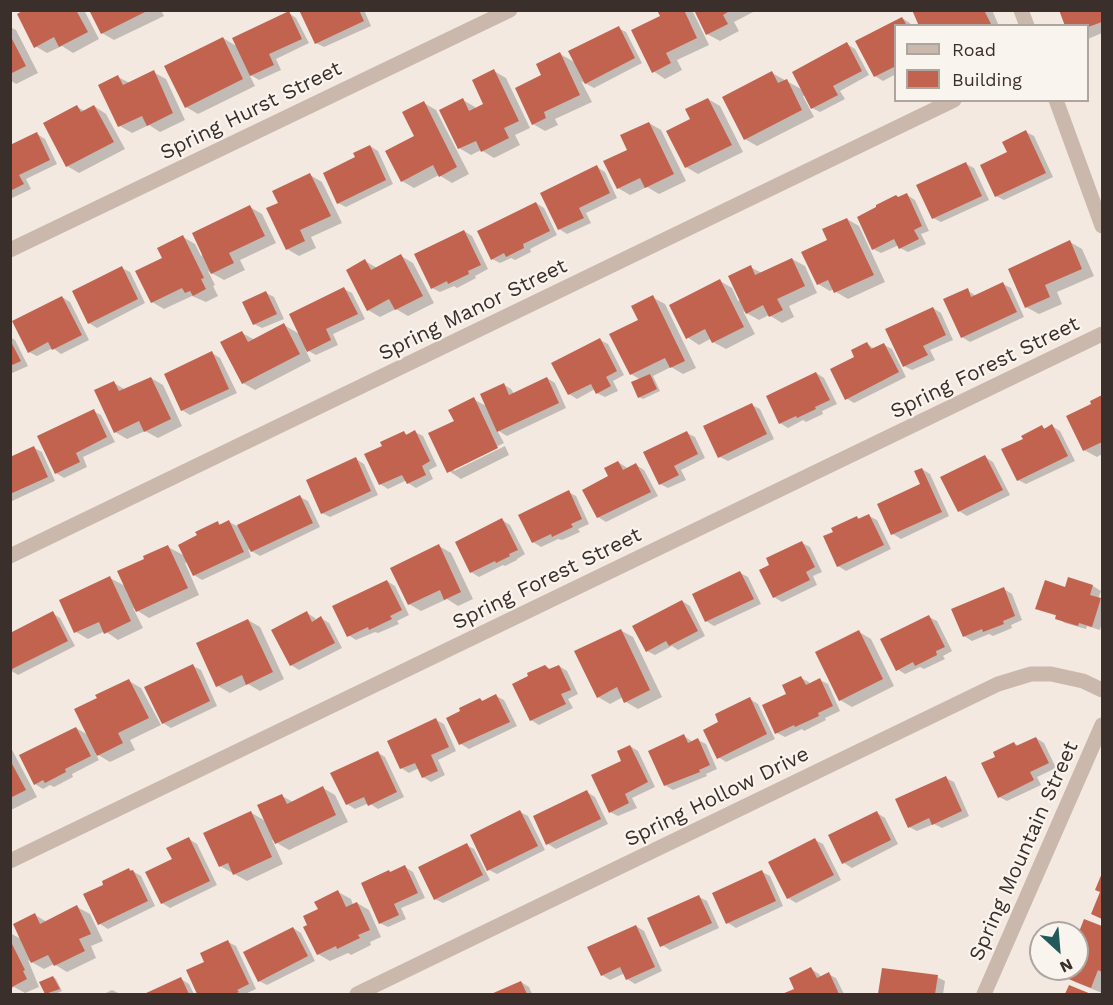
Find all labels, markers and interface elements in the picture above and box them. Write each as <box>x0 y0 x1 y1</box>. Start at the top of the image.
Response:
legend <box>894 24 1089 102</box>
text: Road <box>952 39 996 60</box>
street label: Spring Hurst Street <box>156 56 346 166</box>
text: Building <box>952 69 1022 90</box>
street label: Spring Manor Street <box>375 253 571 367</box>
street label: Spring Forest Street <box>887 311 1083 425</box>
street label: Spring Forest Street <box>449 522 645 636</box>
street label: Spring Mountain Street <box>964 737 1084 965</box>
street label: Spring Hollow Drive <box>621 741 813 853</box>
north arrow <box>1029 921 1089 981</box>
text: N <box>1057 955 1076 977</box>

